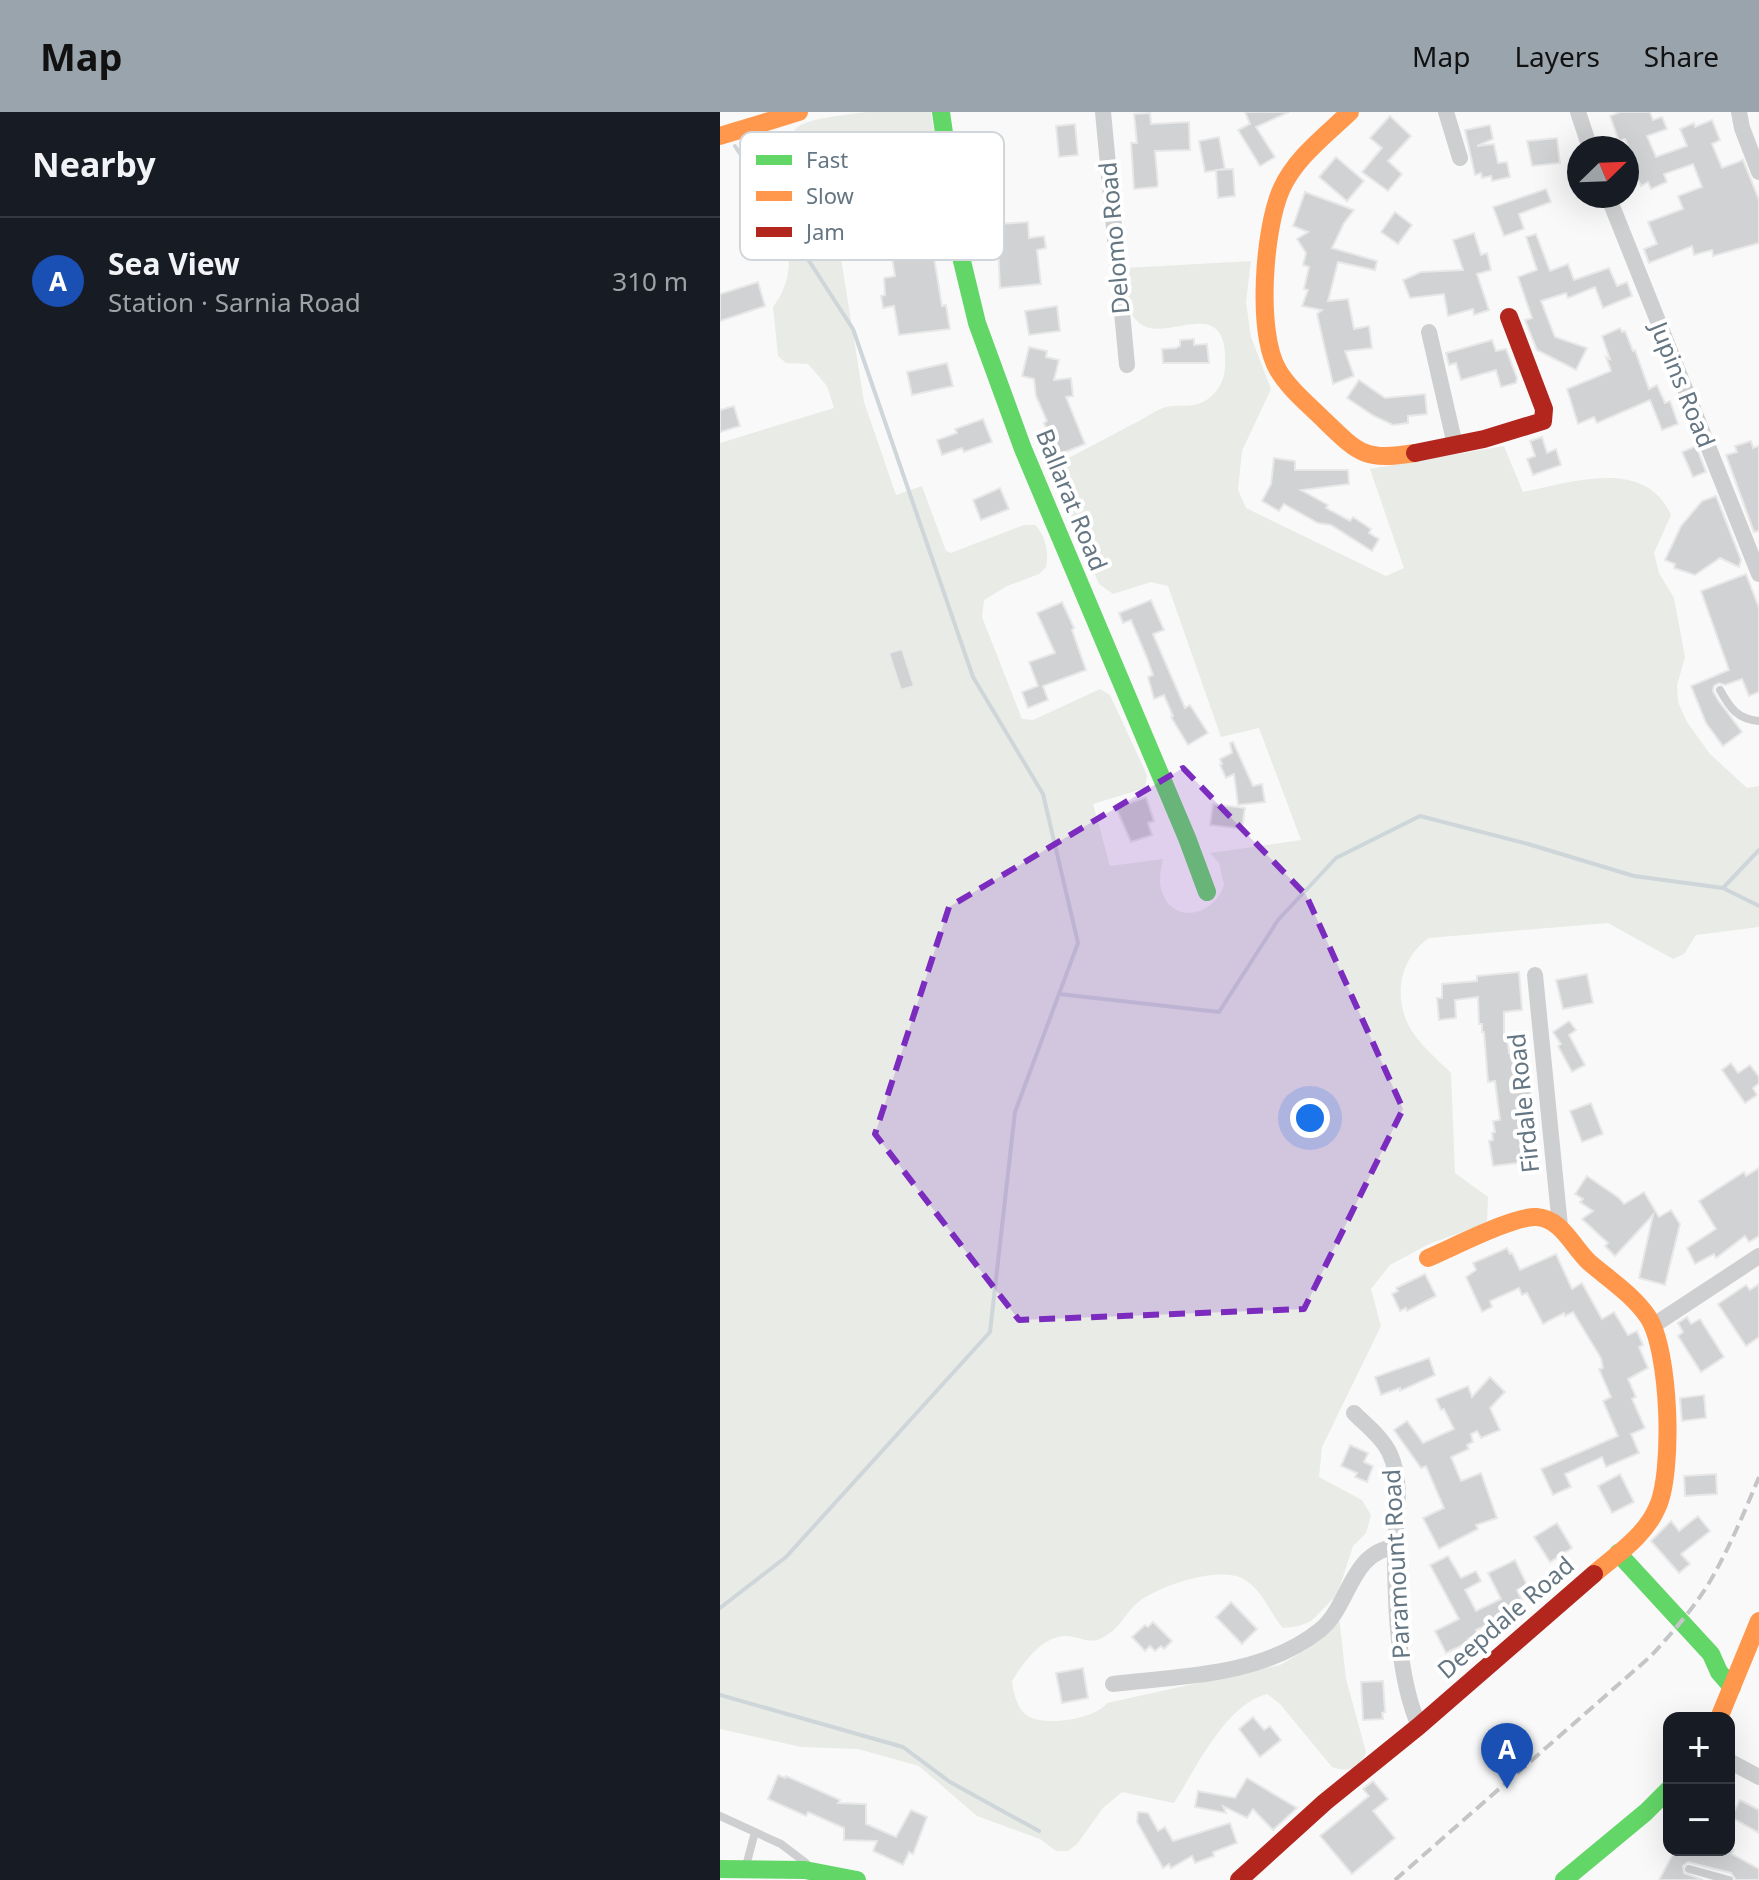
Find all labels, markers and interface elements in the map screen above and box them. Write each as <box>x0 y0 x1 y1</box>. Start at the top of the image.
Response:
text: Map <box>40 30 123 82</box>
text: Map <box>1412 37 1470 75</box>
text: Layers <box>1514 37 1600 75</box>
text: Share <box>1644 37 1719 75</box>
legend <box>740 132 1004 260</box>
north arrow <box>1567 136 1639 208</box>
text: Nearby <box>32 141 156 187</box>
text: Fast <box>806 144 848 174</box>
street label: Delomo Road <box>1090 161 1137 316</box>
text: Slow <box>806 180 855 210</box>
text: Jam <box>804 216 845 246</box>
text: Sea View <box>108 243 240 284</box>
text: A <box>49 263 67 299</box>
text: 310 m <box>612 263 688 299</box>
text: Station · Sarnia Road <box>108 284 361 320</box>
street label: Jupins Road <box>1643 315 1724 452</box>
street label: Ballarat Road <box>1029 424 1116 575</box>
street label: Firdale Road <box>1499 1032 1546 1174</box>
your location <box>1290 1098 1330 1138</box>
street label: Paramount Road <box>1374 1468 1417 1660</box>
street label: Deepdale Road <box>1430 1548 1580 1685</box>
map controls <box>1663 1712 1735 1856</box>
button: + <box>1663 1712 1735 1784</box>
pin: A <box>1481 1723 1533 1789</box>
button: − <box>1663 1784 1735 1856</box>

